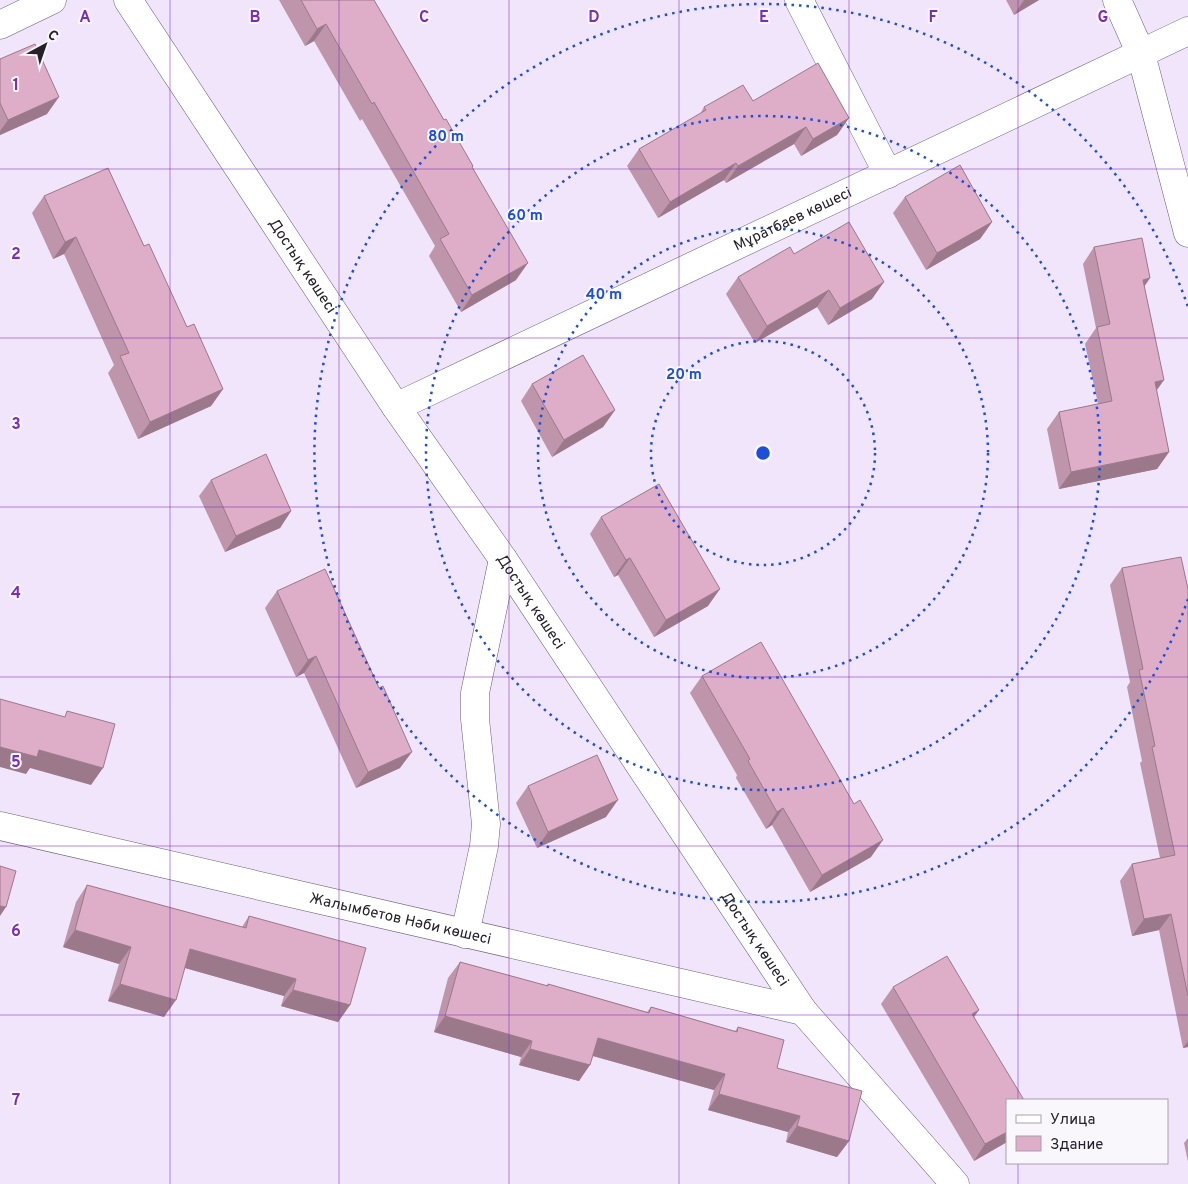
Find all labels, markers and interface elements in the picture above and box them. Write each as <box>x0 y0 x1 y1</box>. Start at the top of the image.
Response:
text: A <box>79 8 91 28</box>
text: B <box>249 8 261 28</box>
text: C <box>419 8 429 28</box>
text: D <box>588 8 600 28</box>
text: E <box>759 8 769 28</box>
text: F <box>928 8 938 28</box>
text: G <box>1098 8 1108 28</box>
north arrow <box>20 20 70 70</box>
text: С <box>43 27 61 46</box>
text: 1 <box>13 76 19 96</box>
text: 80 m <box>428 128 464 147</box>
street label: Мұратбаев көшесі <box>731 184 855 256</box>
text: 60 m <box>507 207 543 226</box>
street label: Достық көшесі <box>264 215 340 317</box>
text: 2 <box>11 245 21 265</box>
text: 40 m <box>586 286 622 305</box>
text: 20 m <box>666 366 702 385</box>
text: 3 <box>11 415 21 435</box>
centre of rings <box>754 444 772 462</box>
street label: Достық көшесі <box>492 551 568 653</box>
text: 4 <box>11 584 21 604</box>
text: 5 <box>11 753 21 773</box>
street label: Достық көшесі <box>716 889 792 991</box>
street label: Жалымбетов Нәби көшесі <box>307 890 493 950</box>
text: 6 <box>11 922 21 942</box>
text: 7 <box>12 1091 20 1111</box>
legend <box>1006 1099 1168 1164</box>
text: Улица <box>1050 1111 1095 1130</box>
text: Здание <box>1050 1136 1103 1155</box>

